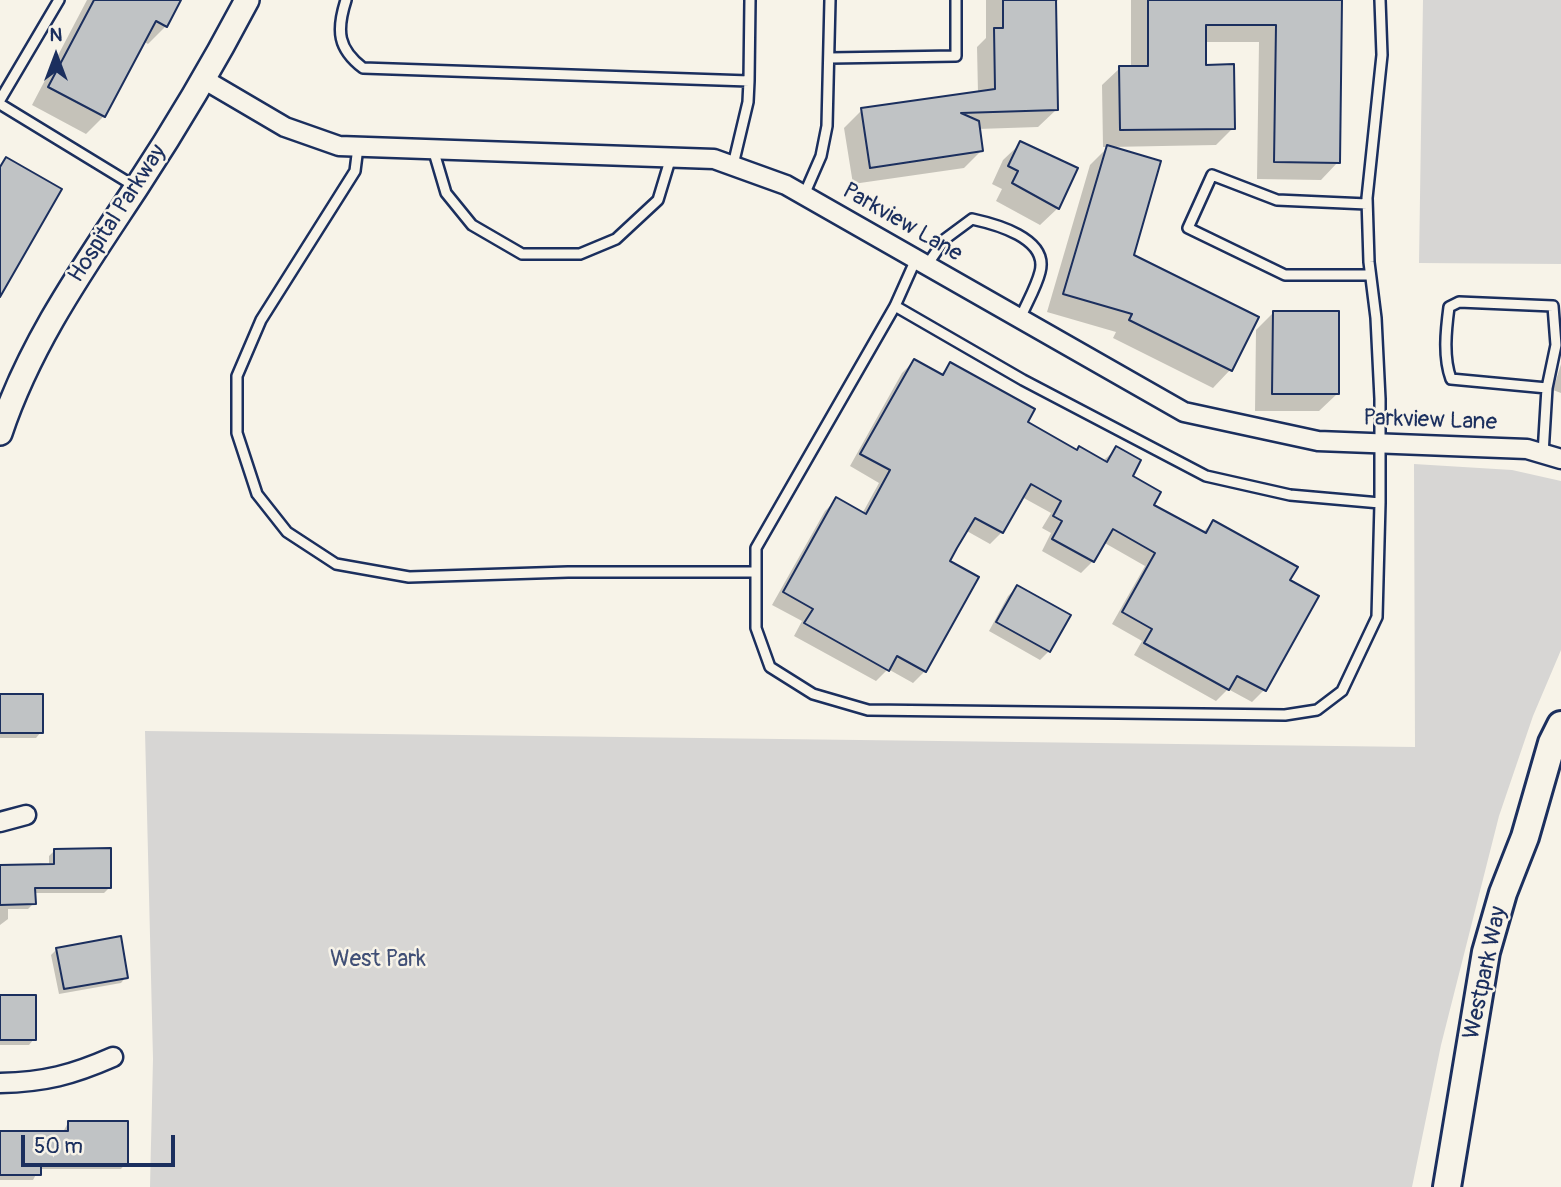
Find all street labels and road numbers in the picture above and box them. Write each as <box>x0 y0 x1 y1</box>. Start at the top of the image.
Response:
street label: Hospital Parkway <box>63 140 173 288</box>
street label: Parkview Lane <box>837 178 967 268</box>
street label: Parkview Lane <box>1363 405 1497 437</box>
street label: Westpark Way <box>1458 904 1514 1042</box>

